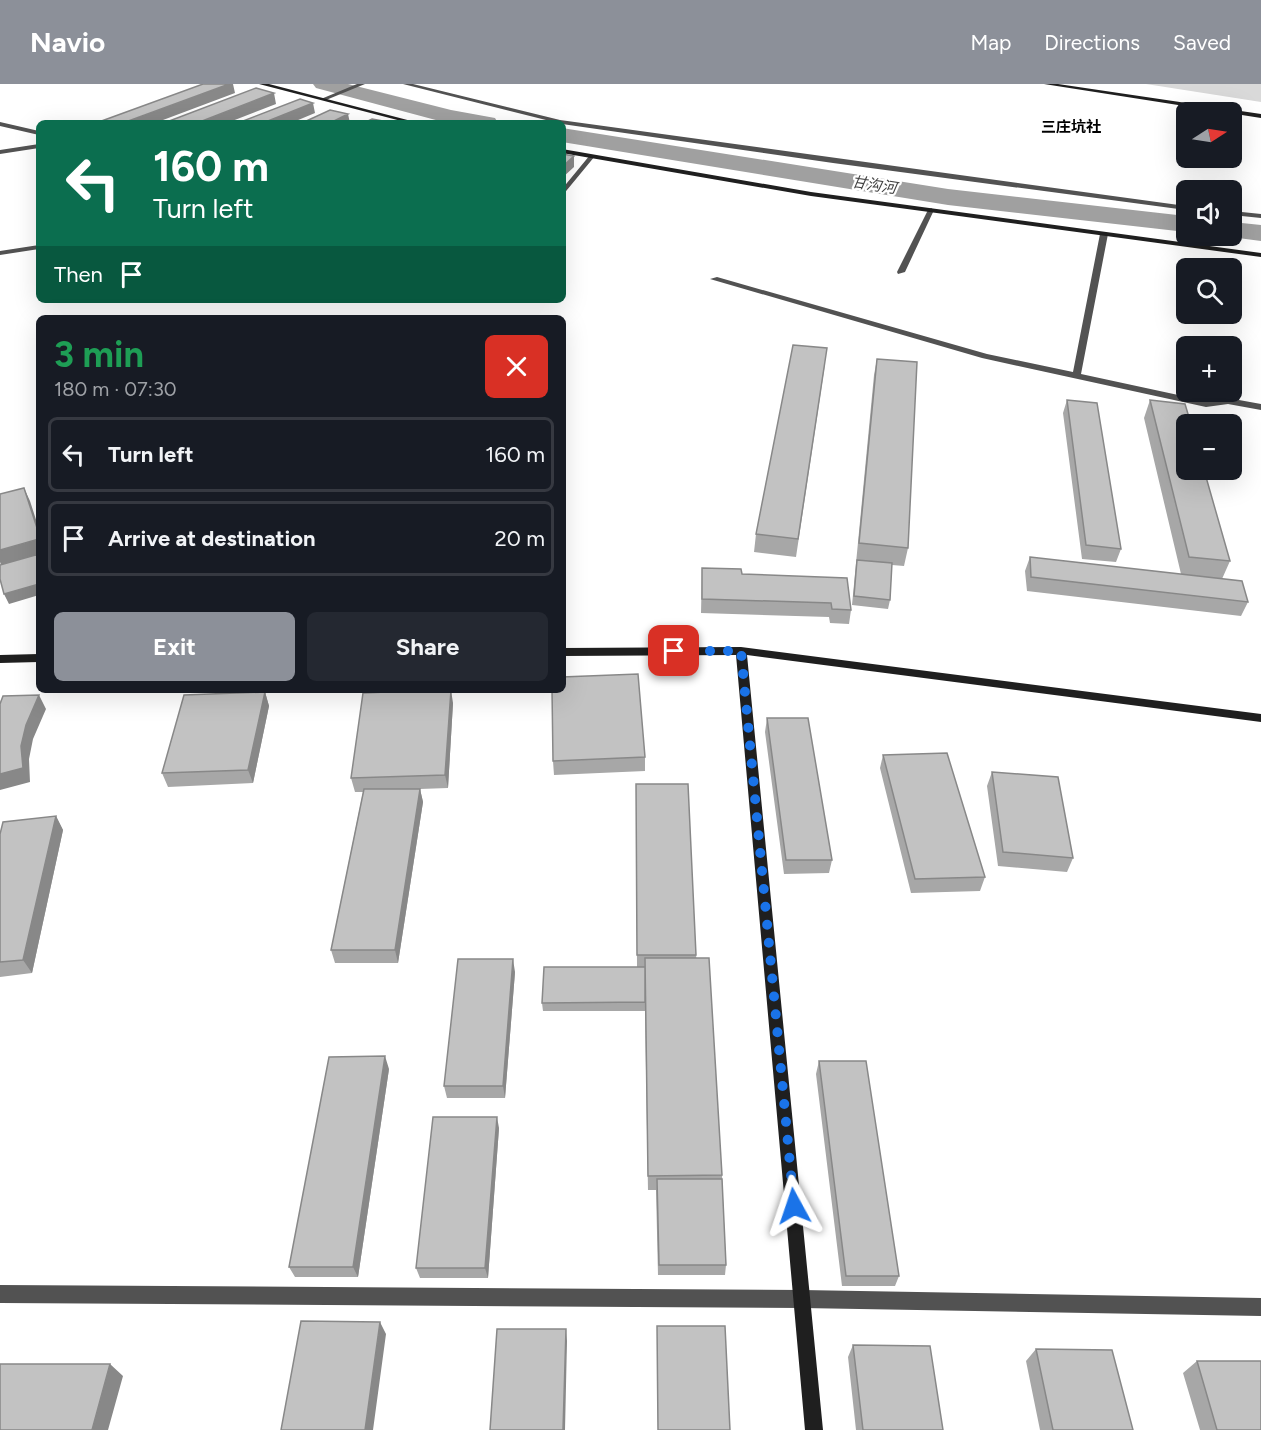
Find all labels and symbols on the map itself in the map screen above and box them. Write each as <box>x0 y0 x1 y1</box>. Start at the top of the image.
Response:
north arrow <box>1176 102 1242 168</box>
district label: 三庄坑社 <box>1041 118 1101 136</box>
water label: 甘沟河 <box>850 173 901 198</box>
pin <box>648 625 699 676</box>
position arrow <box>762 1174 826 1238</box>

